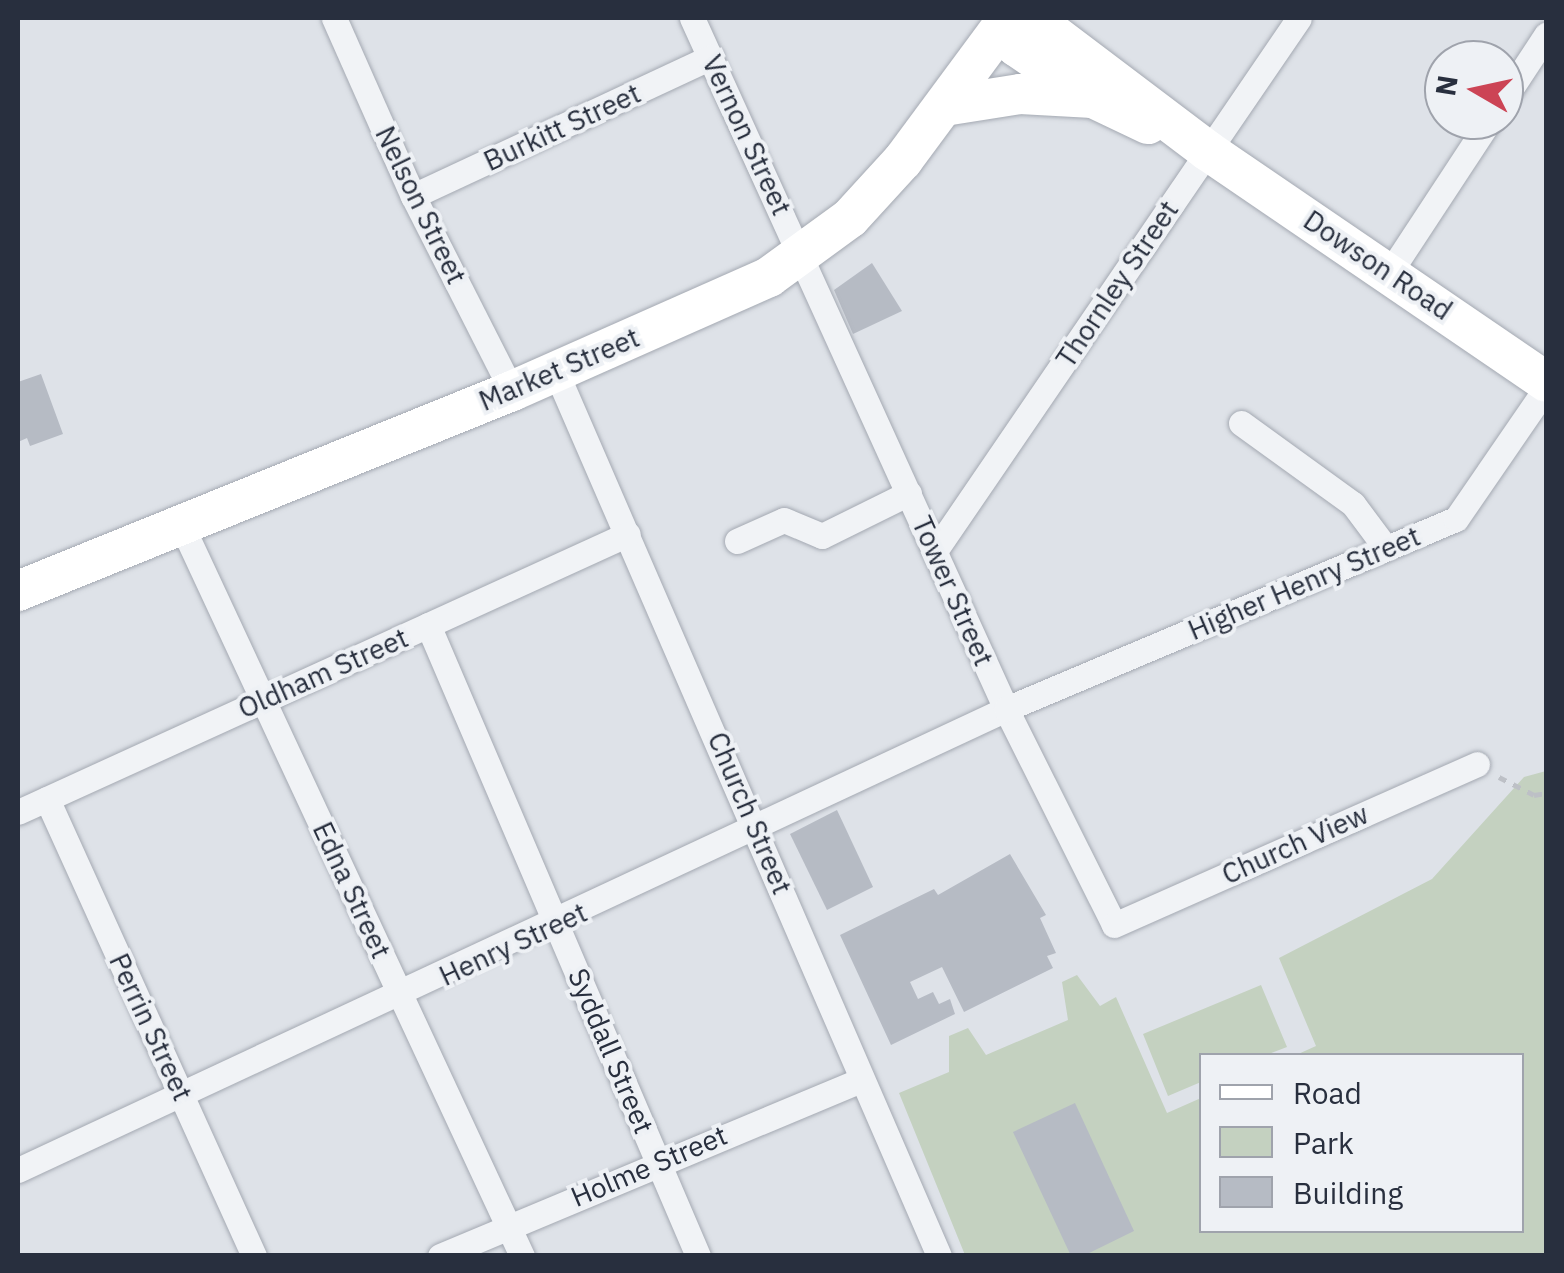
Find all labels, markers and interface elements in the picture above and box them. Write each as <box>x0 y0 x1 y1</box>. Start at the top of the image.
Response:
north arrow <box>1424 40 1524 140</box>
street label: Vernon Street <box>695 50 799 220</box>
text: N <box>1426 73 1466 98</box>
street label: Burkitt Street <box>478 76 646 178</box>
street label: Nelson Street <box>368 121 474 289</box>
street label: Thornley Street <box>1049 194 1185 374</box>
street label: Dowson Road <box>1297 203 1459 327</box>
street label: Market Street <box>474 320 644 418</box>
street label: Tower Street <box>905 511 1001 671</box>
street label: Higher Henry Street <box>1183 519 1425 647</box>
street label: Oldham Street <box>233 621 413 725</box>
street label: Church Street <box>701 727 799 899</box>
street label: Church View <box>1217 797 1373 891</box>
street label: Edna Street <box>306 816 398 964</box>
street label: Henry Street <box>434 895 592 993</box>
street label: Perrin Street <box>102 948 200 1106</box>
street label: Syddall Street <box>561 963 661 1139</box>
legend <box>1199 1053 1524 1233</box>
text: Road <box>1293 1073 1362 1112</box>
street label: Holme Street <box>566 1118 732 1214</box>
text: Park <box>1293 1123 1354 1162</box>
text: Building <box>1293 1173 1403 1212</box>

